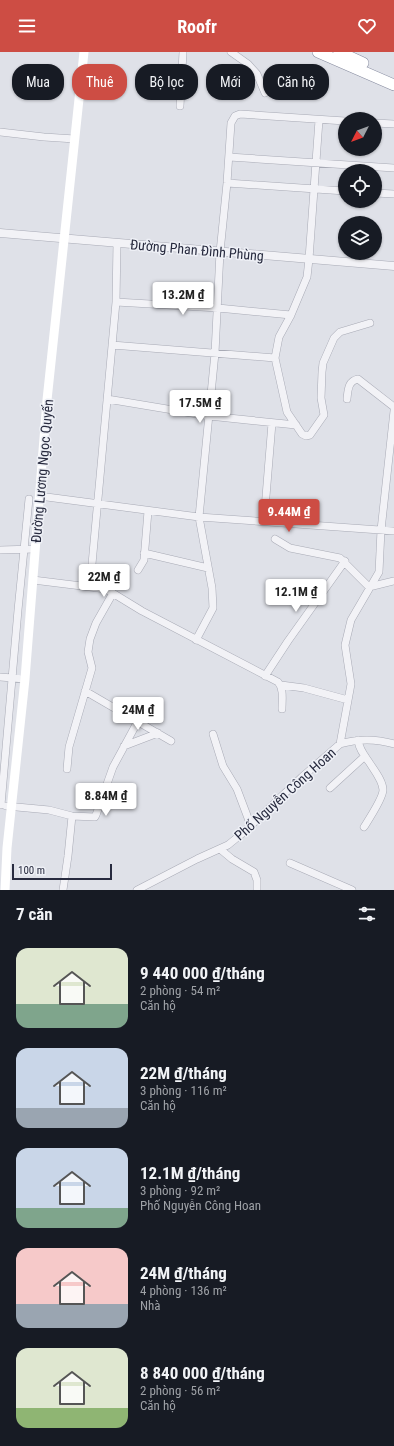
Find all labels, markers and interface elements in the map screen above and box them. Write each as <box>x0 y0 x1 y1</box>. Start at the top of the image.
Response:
icon: menu <box>16 15 38 37</box>
icon: heart <box>356 15 378 37</box>
text: Roofr <box>177 16 217 37</box>
chip: Mua <box>12 64 64 100</box>
chip: Thuê <box>72 64 127 100</box>
chip: Bộ lọc <box>135 64 198 100</box>
chip: Mới <box>206 64 255 100</box>
chip: Căn hộ <box>263 64 329 100</box>
north arrow <box>338 112 382 156</box>
map controls <box>338 112 382 260</box>
button: locate <box>338 164 382 208</box>
button: layers <box>338 216 382 260</box>
street label: Đường Phan Đình Phùng <box>129 236 265 264</box>
pin: 13.2M ₫ <box>146 282 220 316</box>
text: 13.2M ₫ <box>162 287 204 302</box>
pin: 17.5M ₫ <box>163 390 237 424</box>
text: 17.5M ₫ <box>179 395 221 410</box>
street label: Đường Lương Ngọc Quyến <box>28 398 56 544</box>
pin: 9.44M ₫ <box>252 499 326 533</box>
text: 9.44M ₫ <box>268 504 310 519</box>
pin: 22M ₫ <box>76 564 132 598</box>
text: 22M ₫ <box>88 569 120 584</box>
pin: 12.1M ₫ <box>259 579 333 613</box>
text: 12.1M ₫ <box>275 584 317 599</box>
pin: 24M ₫ <box>110 697 166 731</box>
text: 24M ₫ <box>122 702 154 717</box>
street label: Phố Nguyễn Công Hoan <box>231 744 339 844</box>
pin: 8.84M ₫ <box>69 783 143 817</box>
text: 8.84M ₫ <box>85 788 127 803</box>
scale bar <box>12 862 112 881</box>
text: 100 m <box>18 864 45 877</box>
icon: filters <box>356 903 378 925</box>
text: 7 căn <box>16 904 53 924</box>
text: 9 440 000 ₫/tháng <box>140 963 265 983</box>
icon: home <box>48 964 96 1012</box>
text: 2 phòng · 54 m² <box>140 983 220 998</box>
text: Căn hộ <box>140 998 176 1013</box>
text: 22M ₫/tháng <box>140 1063 227 1083</box>
icon: home <box>48 1064 96 1112</box>
text: 3 phòng · 116 m² <box>140 1083 227 1098</box>
text: Căn hộ <box>140 1098 176 1113</box>
text: 12.1M ₫/tháng <box>140 1163 240 1183</box>
icon: home <box>48 1164 96 1212</box>
text: 3 phòng · 92 m² <box>140 1183 220 1198</box>
text: Phố Nguyễn Công Hoan <box>140 1198 261 1213</box>
text: 24M ₫/tháng <box>140 1263 227 1283</box>
icon: home <box>48 1264 96 1312</box>
text: 4 phòng · 136 m² <box>140 1283 227 1298</box>
text: Nhà <box>140 1298 161 1313</box>
text: 8 840 000 ₫/tháng <box>140 1363 265 1383</box>
icon: home <box>48 1364 96 1412</box>
text: 2 phòng · 56 m² <box>140 1383 220 1398</box>
text: Căn hộ <box>140 1398 176 1413</box>

